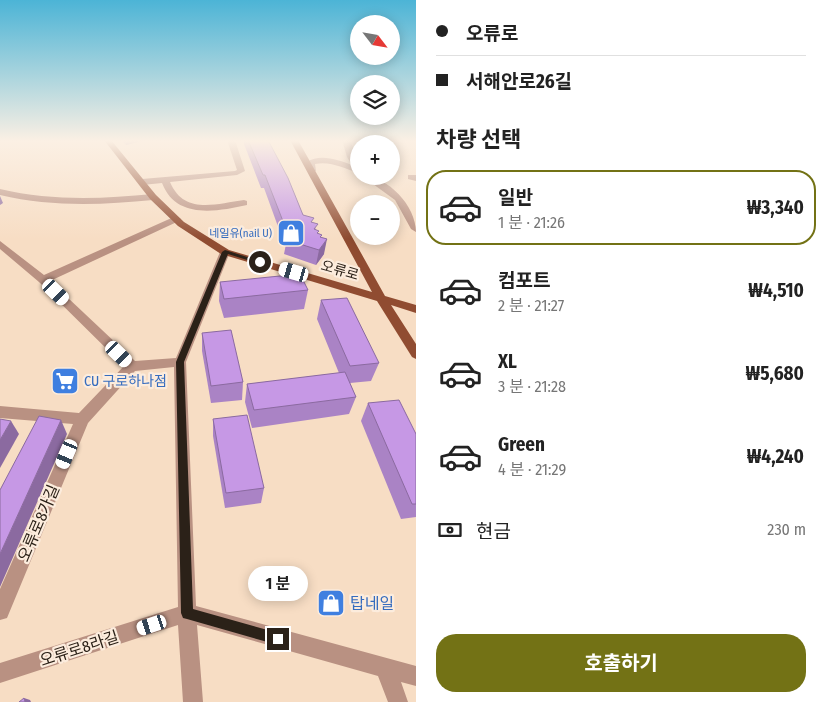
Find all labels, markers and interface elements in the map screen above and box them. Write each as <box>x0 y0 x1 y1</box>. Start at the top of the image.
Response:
north arrow <box>350 15 400 65</box>
map controls <box>350 15 400 245</box>
text: 오류로 <box>466 22 518 45</box>
text: 서해안로26길 <box>466 70 572 93</box>
button: layers <box>350 75 400 125</box>
text: 차량 선택 <box>436 126 522 153</box>
button: + <box>350 135 400 185</box>
icon: car <box>438 185 483 230</box>
text: 일반 <box>498 186 533 209</box>
button: − <box>350 195 400 245</box>
text: ₩3,340 <box>747 196 804 219</box>
text: 1 분 · 21:26 <box>498 213 565 232</box>
shop icon: 네일유(nail U) <box>276 218 306 248</box>
place label: 네일유(nail U) <box>209 227 272 240</box>
route start <box>249 251 271 273</box>
street label: 오류로 <box>319 257 361 284</box>
car <box>277 261 310 283</box>
icon: car <box>438 268 483 313</box>
text: 컴포트 <box>498 269 550 292</box>
car <box>39 276 72 308</box>
text: ₩4,510 <box>748 279 804 302</box>
text: 2 분 · 21:27 <box>498 296 564 315</box>
car <box>102 338 135 370</box>
text: XL <box>498 350 517 373</box>
icon: car <box>438 351 483 396</box>
text: ₩5,680 <box>746 362 804 385</box>
supermarket icon: CU 구로하나점 <box>50 366 80 396</box>
place label: CU 구로하나점 <box>84 373 167 390</box>
text: 3 분 · 21:28 <box>498 377 566 396</box>
text: Green <box>498 433 545 456</box>
icon: car <box>438 434 483 479</box>
car <box>54 437 79 471</box>
text: ₩4,240 <box>747 445 804 468</box>
text: 4 분 · 21:29 <box>498 460 566 479</box>
street label: 오류로8가길 <box>14 482 63 564</box>
icon: cash <box>436 516 464 544</box>
text: 현금 <box>476 520 511 543</box>
text: 230 m <box>767 520 806 539</box>
callout: 1 분 <box>248 566 308 602</box>
text: 1 분 <box>266 574 290 593</box>
shop icon: 탑네일 <box>316 588 346 618</box>
place label: 탑네일 <box>350 594 394 613</box>
car <box>135 613 168 637</box>
street label: 오류로8라길 <box>37 627 121 670</box>
route end <box>267 628 289 650</box>
button: 호출하기 <box>436 634 806 692</box>

